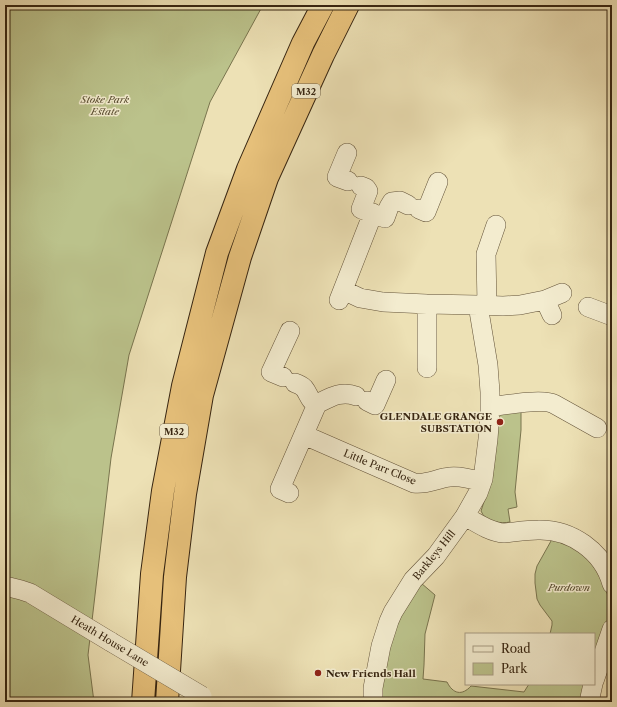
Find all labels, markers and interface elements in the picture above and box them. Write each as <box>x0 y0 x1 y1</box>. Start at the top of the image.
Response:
road number: M32 <box>292 84 320 98</box>
park label: Stoke Park Estate <box>80 93 130 118</box>
place label: GLENDALE GRANGE SUBSTATION <box>380 410 492 435</box>
marker: GLENDALE GRANGE SUBSTATION <box>495 417 505 427</box>
road number: M32 <box>160 424 188 438</box>
street label: Little Parr Close <box>342 446 419 488</box>
street label: Barkleys Hill <box>410 527 458 583</box>
park label: Purdown <box>547 581 590 594</box>
street label: Heath House Lane <box>69 613 152 670</box>
legend <box>465 633 595 685</box>
text: Road <box>501 641 531 656</box>
text: Park <box>501 661 528 676</box>
place label: New Friends Hall <box>326 667 416 680</box>
marker: New Friends Hall <box>313 668 323 678</box>

